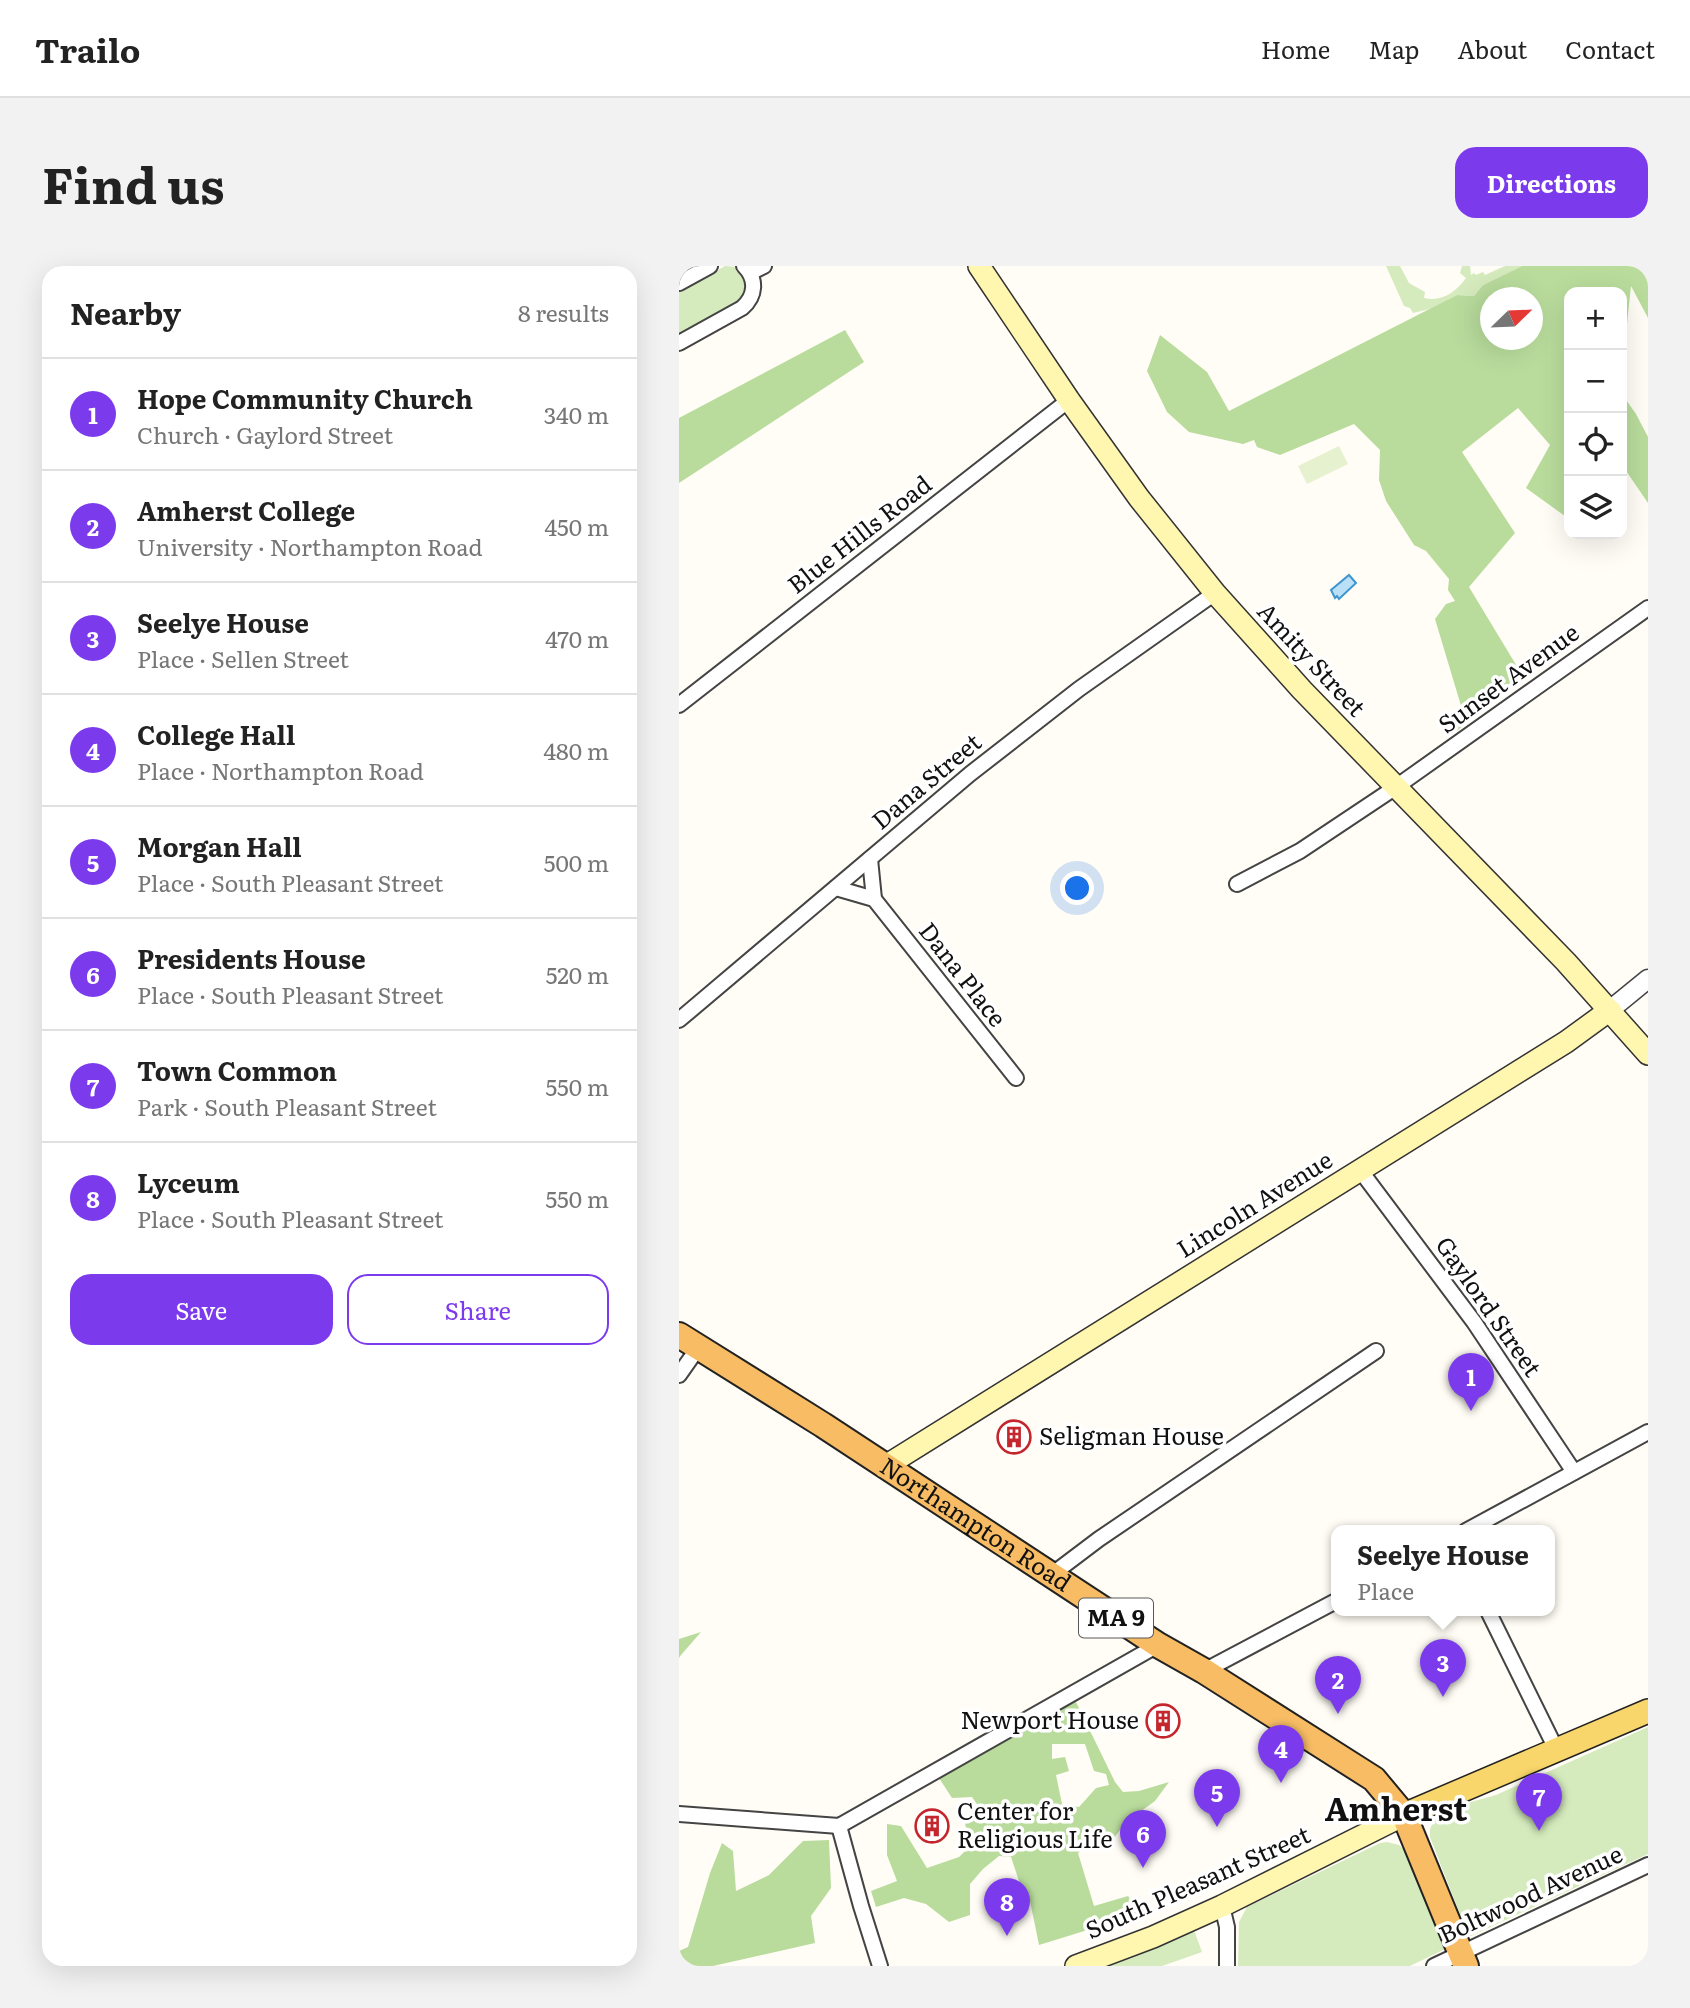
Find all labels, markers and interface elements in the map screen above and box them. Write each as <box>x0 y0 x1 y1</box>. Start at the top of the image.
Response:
text: Trailo <box>35 24 140 73</box>
text: Home <box>1261 31 1330 66</box>
text: Map <box>1368 31 1419 66</box>
text: About <box>1457 31 1527 66</box>
text: Contact <box>1565 31 1655 66</box>
text: Find us <box>42 146 225 219</box>
button: Directions <box>1455 147 1648 218</box>
north arrow <box>1480 287 1543 350</box>
map controls <box>1564 287 1627 539</box>
button: + <box>1564 287 1627 350</box>
text: Nearby <box>70 290 181 334</box>
text: 8 results <box>518 295 609 329</box>
button: − <box>1564 350 1627 413</box>
text: Hope Community Church <box>137 378 473 417</box>
text: 1 <box>88 397 98 431</box>
text: 340 m <box>544 397 609 431</box>
button: locate <box>1564 413 1627 476</box>
text: Church · Gaylord Street <box>137 417 393 451</box>
street label: Blue Hills Road <box>779 465 938 600</box>
button: layers <box>1564 476 1627 539</box>
text: Amherst College <box>137 490 355 529</box>
text: 2 <box>87 509 99 543</box>
text: 450 m <box>544 509 609 543</box>
text: University · Northampton Road <box>137 529 483 563</box>
street label: Amity Street <box>1251 593 1375 723</box>
text: Seelye House <box>137 602 309 641</box>
street label: Sunset Avenue <box>1430 614 1585 740</box>
text: 3 <box>87 621 99 655</box>
text: 470 m <box>545 621 609 655</box>
text: Place · Sellen Street <box>137 641 349 675</box>
text: College Hall <box>137 714 295 753</box>
street label: Dana Street <box>863 724 988 836</box>
text: 4 <box>86 733 100 767</box>
text: 480 m <box>543 733 609 767</box>
text: Place · Northampton Road <box>137 753 424 787</box>
text: Morgan Hall <box>137 826 302 865</box>
text: 5 <box>87 845 99 879</box>
text: 500 m <box>544 845 609 879</box>
text: Place · South Pleasant Street <box>137 865 443 899</box>
your location <box>1060 871 1094 905</box>
street label: Dana Place <box>912 914 1016 1033</box>
text: Presidents House <box>137 938 366 977</box>
text: 6 <box>86 957 100 991</box>
text: 520 m <box>546 957 609 991</box>
text: Place · South Pleasant Street <box>137 977 443 1011</box>
text: Town Common <box>137 1050 337 1089</box>
text: 7 <box>87 1069 99 1103</box>
text: 550 m <box>545 1069 609 1103</box>
text: Park · South Pleasant Street <box>137 1089 437 1123</box>
street label: Lincoln Avenue <box>1169 1141 1338 1265</box>
text: Lyceum <box>137 1162 240 1201</box>
text: 8 <box>86 1181 100 1215</box>
text: 550 m <box>545 1181 609 1215</box>
text: Place · South Pleasant Street <box>137 1201 443 1235</box>
street label: Gaylord Street <box>1429 1229 1551 1383</box>
button: Save <box>70 1274 333 1345</box>
button: Share <box>347 1274 609 1345</box>
pin: 1 <box>1448 1353 1494 1411</box>
place label: Seligman House <box>1039 1417 1224 1452</box>
building icon: Seligman House <box>995 1418 1033 1456</box>
street label: Northampton Road <box>874 1447 1079 1599</box>
popup <box>1331 1525 1555 1616</box>
text: Seelye House <box>1357 1534 1529 1573</box>
text: Place <box>1357 1573 1414 1607</box>
road number: MA 9 <box>1079 1598 1153 1638</box>
pin: 3 <box>1420 1639 1466 1697</box>
pin: 2 <box>1315 1656 1361 1714</box>
place label: Newport House <box>960 1701 1139 1736</box>
building icon: Newport House <box>1144 1702 1182 1740</box>
pin: 4 <box>1258 1725 1304 1783</box>
pin: 5 <box>1194 1769 1240 1827</box>
pin: 7 <box>1516 1773 1562 1831</box>
district label: Amherst <box>1325 1783 1467 1831</box>
place label: Center for Religious Life <box>957 1792 1113 1855</box>
building icon: Center for Religious Life <box>913 1807 951 1845</box>
pin: 6 <box>1120 1810 1166 1868</box>
street label: South Pleasant Street <box>1079 1815 1315 1946</box>
street label: Boltwood Avenue <box>1433 1835 1627 1951</box>
pin: 8 <box>984 1878 1030 1936</box>

